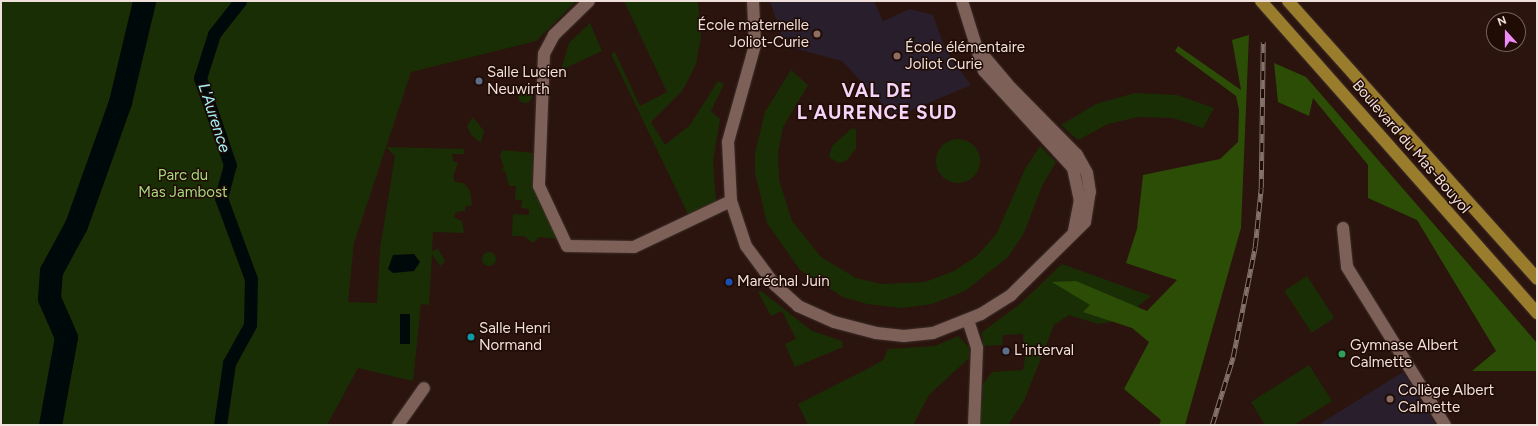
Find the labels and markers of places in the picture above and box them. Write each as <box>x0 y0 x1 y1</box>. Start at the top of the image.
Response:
place label: École maternelle Joliot-Curie <box>697 16 809 51</box>
marker: École maternelle Joliot-Curie <box>812 29 822 39</box>
place label: École élémentaire Joliot Curie <box>905 38 1025 73</box>
marker: École élémentaire Joliot Curie <box>892 51 902 61</box>
place label: Salle Lucien Neuwirth <box>487 63 567 98</box>
marker: Salle Lucien Neuwirth <box>474 76 484 86</box>
place label: Maréchal Juin <box>737 273 830 291</box>
marker: Maréchal Juin <box>724 277 734 287</box>
place label: Salle Henri Normand <box>479 319 551 354</box>
marker: Salle Henri Normand <box>466 332 476 342</box>
place label: Gymnase Albert Calmette <box>1350 336 1458 371</box>
place label: L'interval <box>1014 342 1074 360</box>
marker: L'interval <box>1001 346 1011 356</box>
marker: Gymnase Albert Calmette <box>1337 349 1347 359</box>
place label: Collège Albert Calmette <box>1398 381 1494 416</box>
marker: Collège Albert Calmette <box>1385 394 1395 404</box>

